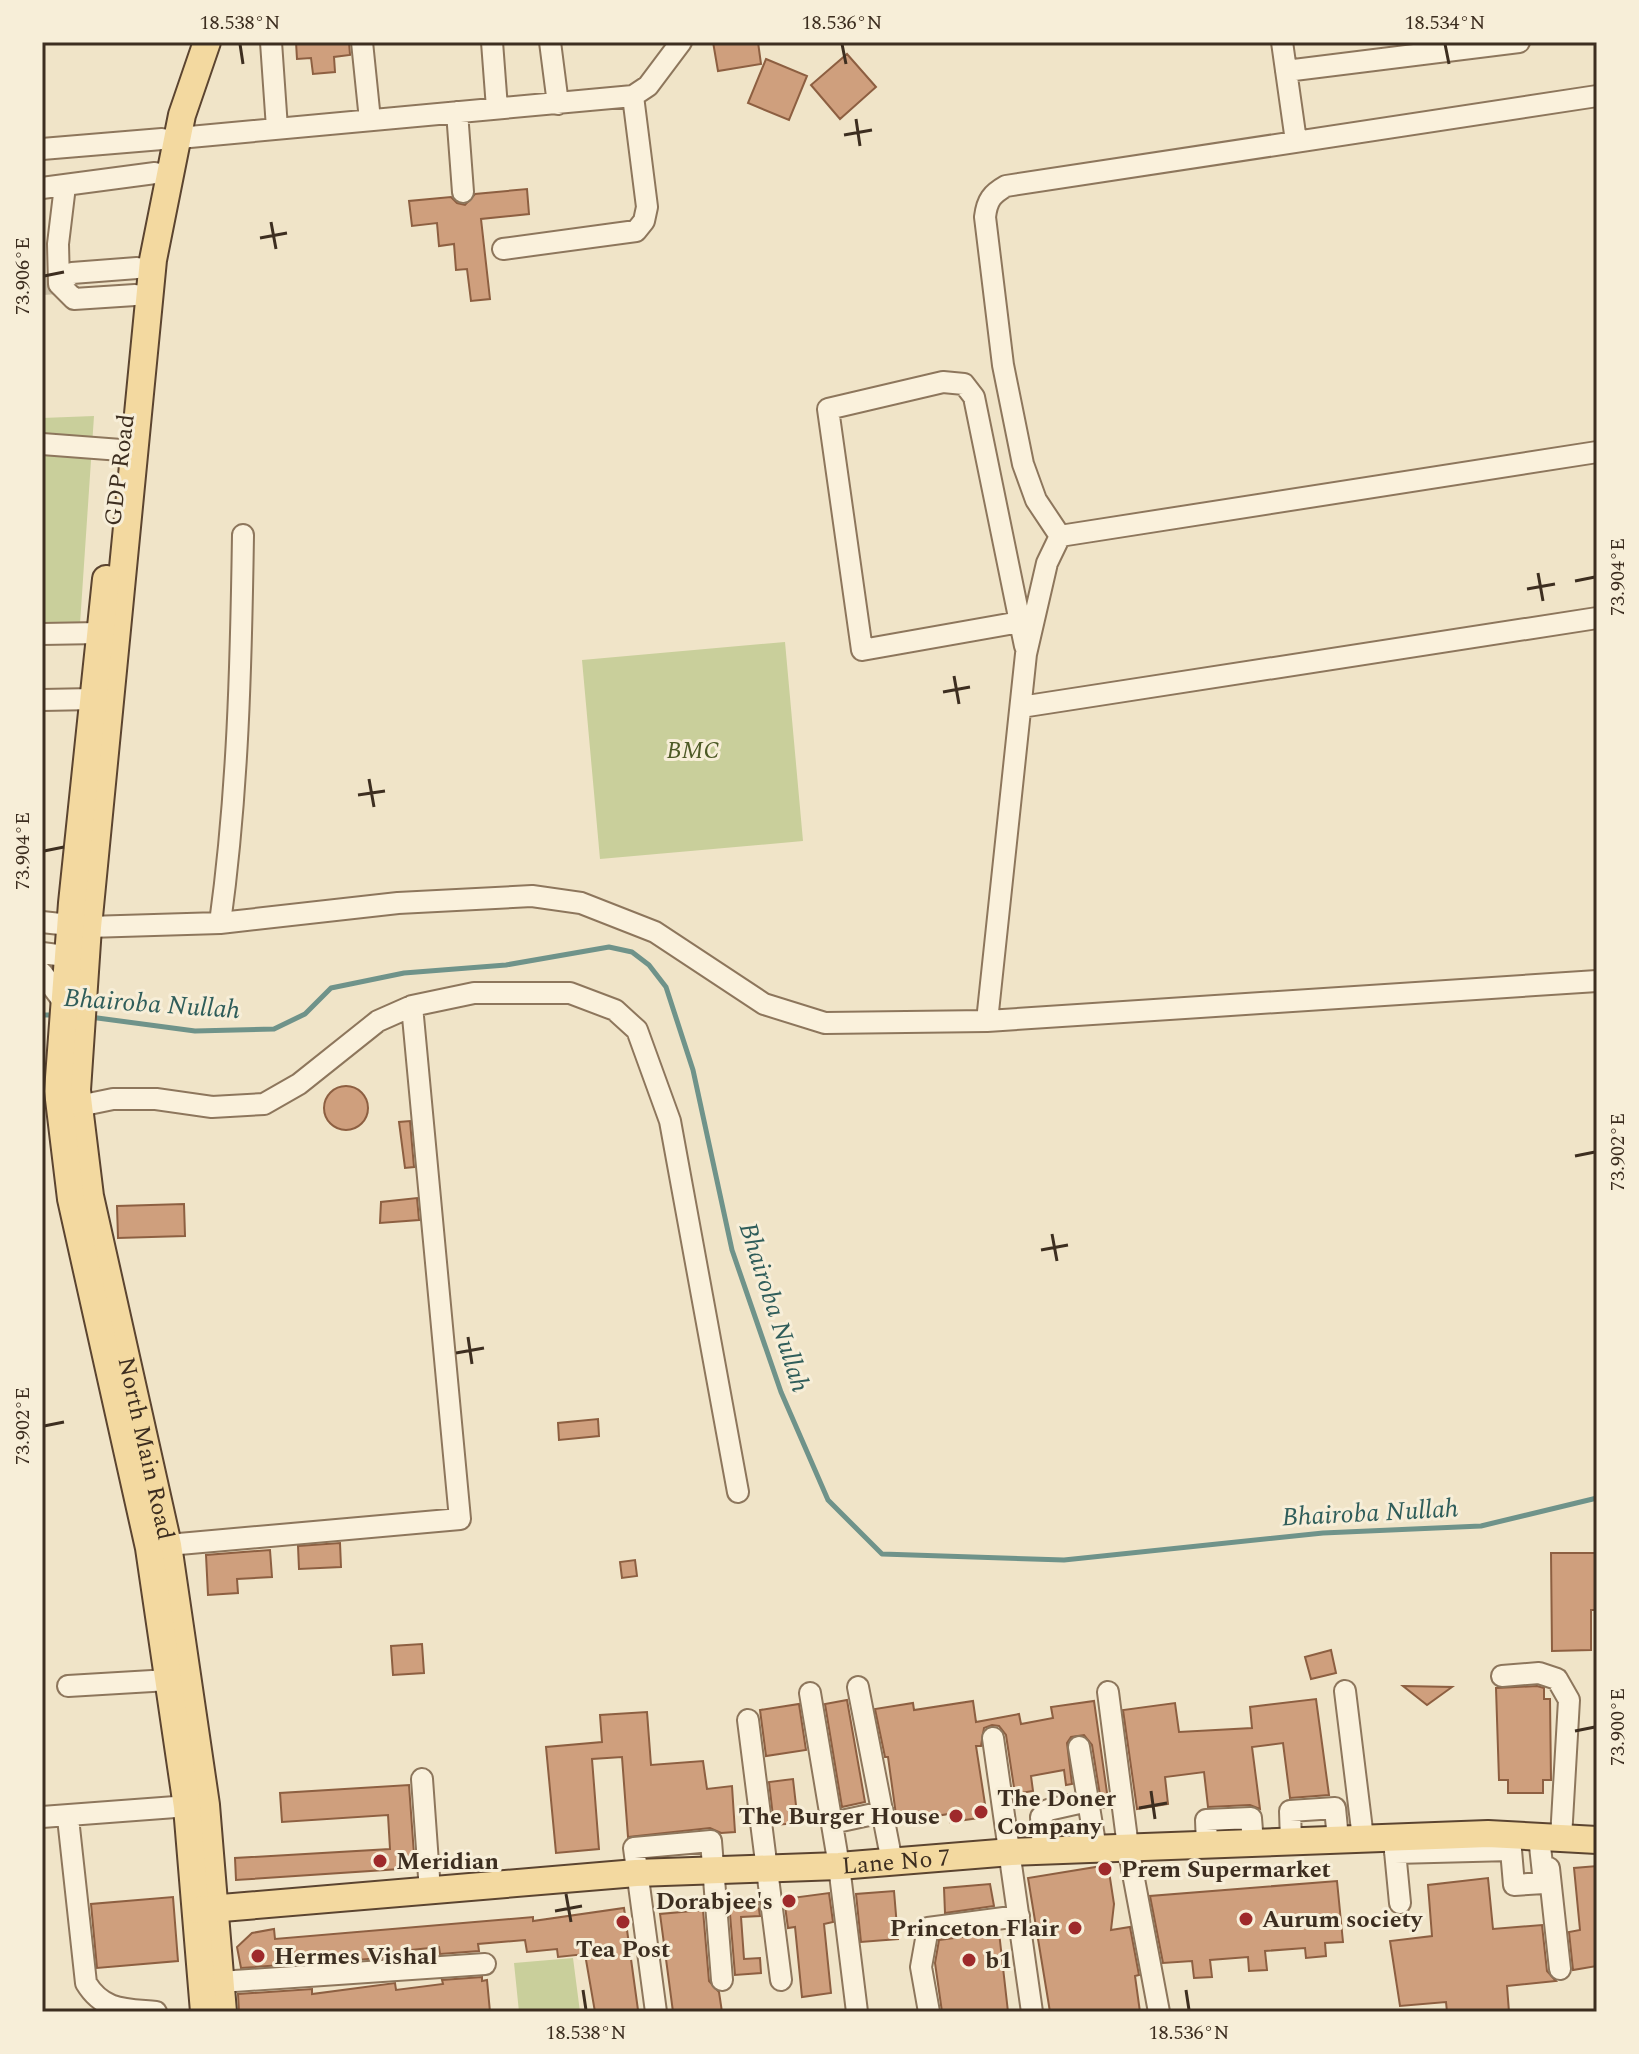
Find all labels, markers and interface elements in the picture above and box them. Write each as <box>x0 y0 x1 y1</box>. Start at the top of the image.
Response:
text: 18.538°N <box>200 8 280 38</box>
text: 18.536°N <box>802 8 882 38</box>
text: 18.534°N <box>1405 8 1485 38</box>
text: 73.906°E <box>8 237 38 315</box>
street label: GDP Road <box>95 412 145 528</box>
text: 73.904°E <box>1603 538 1633 616</box>
park label: BMC <box>666 733 720 769</box>
text: 73.904°E <box>8 812 38 890</box>
water label: Bhairoba Nullah <box>62 978 241 1030</box>
text: 73.902°E <box>1603 1113 1633 1191</box>
water label: Bhairoba Nullah <box>728 1217 820 1398</box>
street label: North Main Road <box>108 1354 183 1544</box>
text: 73.902°E <box>8 1387 38 1465</box>
water label: Bhairoba Nullah <box>1281 1488 1459 1538</box>
text: 73.900°E <box>1603 1688 1633 1766</box>
place label: The Doner Company <box>997 1781 1117 1845</box>
place label: The Burger House <box>738 1799 940 1835</box>
marker: The Doner Company <box>972 1803 990 1821</box>
marker: The Burger House <box>947 1807 965 1825</box>
street label: Lane No 7 <box>841 1840 952 1885</box>
place label: Meridian <box>396 1844 499 1880</box>
marker: Meridian <box>371 1852 389 1870</box>
place label: Prem Supermarket <box>1121 1852 1331 1888</box>
marker: Prem Supermarket <box>1096 1860 1114 1878</box>
place label: Dorabjee's <box>655 1884 773 1920</box>
marker: Dorabjee's <box>780 1892 798 1910</box>
place label: Aurum society <box>1262 1902 1424 1938</box>
marker: Aurum society <box>1237 1910 1255 1928</box>
place label: Princeton Flair <box>890 1911 1060 1947</box>
marker: Tea Post <box>614 1913 632 1931</box>
marker: Princeton Flair <box>1066 1919 1084 1937</box>
place label: Tea Post <box>576 1932 670 1968</box>
place label: Hermes Vishal <box>274 1939 438 1975</box>
place label: b1 <box>985 1943 1012 1979</box>
marker: Hermes Vishal <box>249 1947 267 1965</box>
marker: b1 <box>960 1951 978 1969</box>
text: 18.538°N <box>546 2018 626 2048</box>
text: 18.536°N <box>1149 2018 1229 2048</box>

